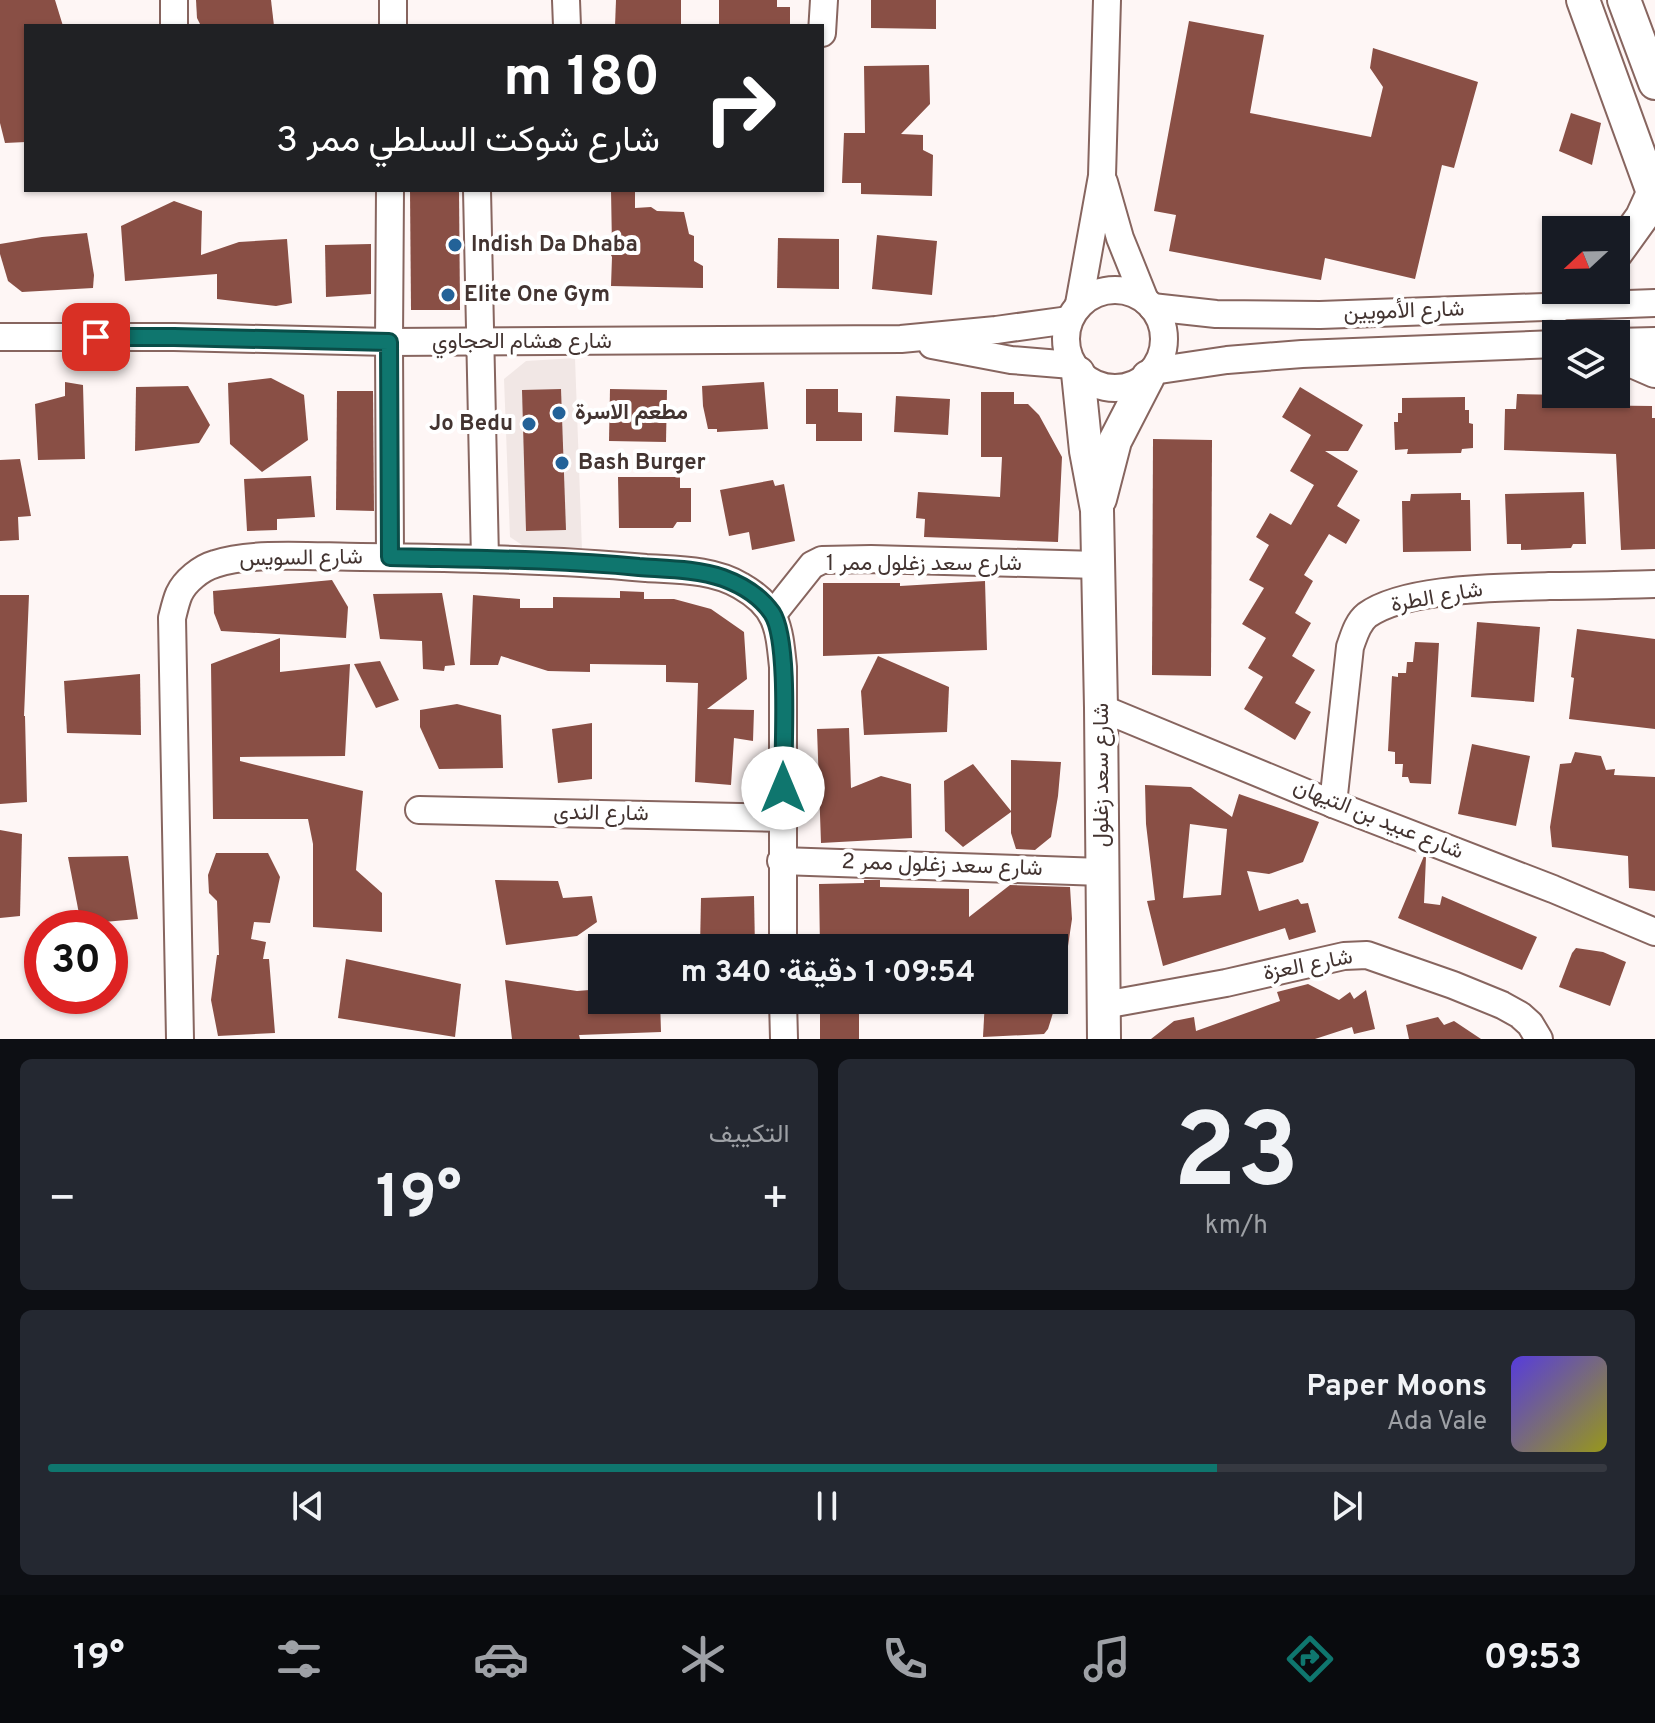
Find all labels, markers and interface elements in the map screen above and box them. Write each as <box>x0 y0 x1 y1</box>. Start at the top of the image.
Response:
text: 180 m <box>503 45 660 115</box>
icon: right <box>688 56 792 160</box>
text: شارع شوكت السلطي ممر 3 <box>276 119 660 165</box>
north arrow <box>1542 216 1630 304</box>
map controls <box>1542 216 1630 408</box>
place label: Indish Da Dhaba <box>471 232 638 259</box>
marker: Indish Da Dhaba <box>446 236 464 254</box>
place label: Elite One Gym <box>464 282 610 309</box>
marker: Elite One Gym <box>439 286 457 304</box>
street label: شارع الأمويين <box>1343 295 1465 328</box>
pin <box>62 303 130 371</box>
icon: arrive <box>74 315 118 359</box>
button: layers <box>1542 320 1630 408</box>
street label: شارع هشام الحجاوي <box>432 329 612 359</box>
place label: مطعم الاسرة <box>575 400 688 427</box>
marker: مطعم الاسرة <box>550 404 568 422</box>
place label: Jo Bedu <box>429 411 513 438</box>
marker: Jo Bedu <box>520 415 538 433</box>
place label: Bash Burger <box>578 450 706 477</box>
marker: Bash Burger <box>553 454 571 472</box>
street label: شارع السويس <box>239 544 363 574</box>
street label: شارع سعد زغلول ممر 1 <box>826 551 1022 578</box>
street label: شارع الطرة <box>1389 577 1485 619</box>
street label: شارع سعد زغلول <box>1089 703 1116 847</box>
position arrow <box>741 746 825 830</box>
street label: شارع عبيد بن التيهان <box>1289 774 1467 866</box>
street label: شارع الندى <box>553 800 649 828</box>
street label: شارع سعد زغلول ممر 2 <box>841 849 1043 883</box>
speed limit sign: 30 <box>24 910 128 1014</box>
street label: شارع العزة <box>1261 944 1355 988</box>
text: 09:54 · 1 دقيقة · 340 m <box>681 955 975 992</box>
text: 23 <box>1173 1092 1299 1224</box>
text: التكييف <box>709 1119 790 1152</box>
text: 19° <box>376 1163 462 1239</box>
text: − <box>48 1173 76 1229</box>
text: + <box>761 1173 790 1229</box>
text: km/h <box>1205 1210 1268 1243</box>
text: Paper Moons <box>1307 1369 1487 1406</box>
text: Ada Vale <box>1387 1406 1487 1439</box>
icon: previous <box>286 1484 330 1528</box>
icon: pause <box>805 1484 849 1528</box>
icon: next <box>1325 1484 1369 1528</box>
icon: filters <box>271 1631 327 1687</box>
icon: car <box>473 1631 529 1687</box>
icon: climate <box>675 1631 731 1687</box>
icon: phone <box>877 1631 933 1687</box>
icon: music <box>1079 1631 1135 1687</box>
icon: directions <box>1282 1631 1338 1687</box>
text: 19° <box>73 1636 125 1682</box>
text: 09:53 <box>1484 1636 1582 1682</box>

